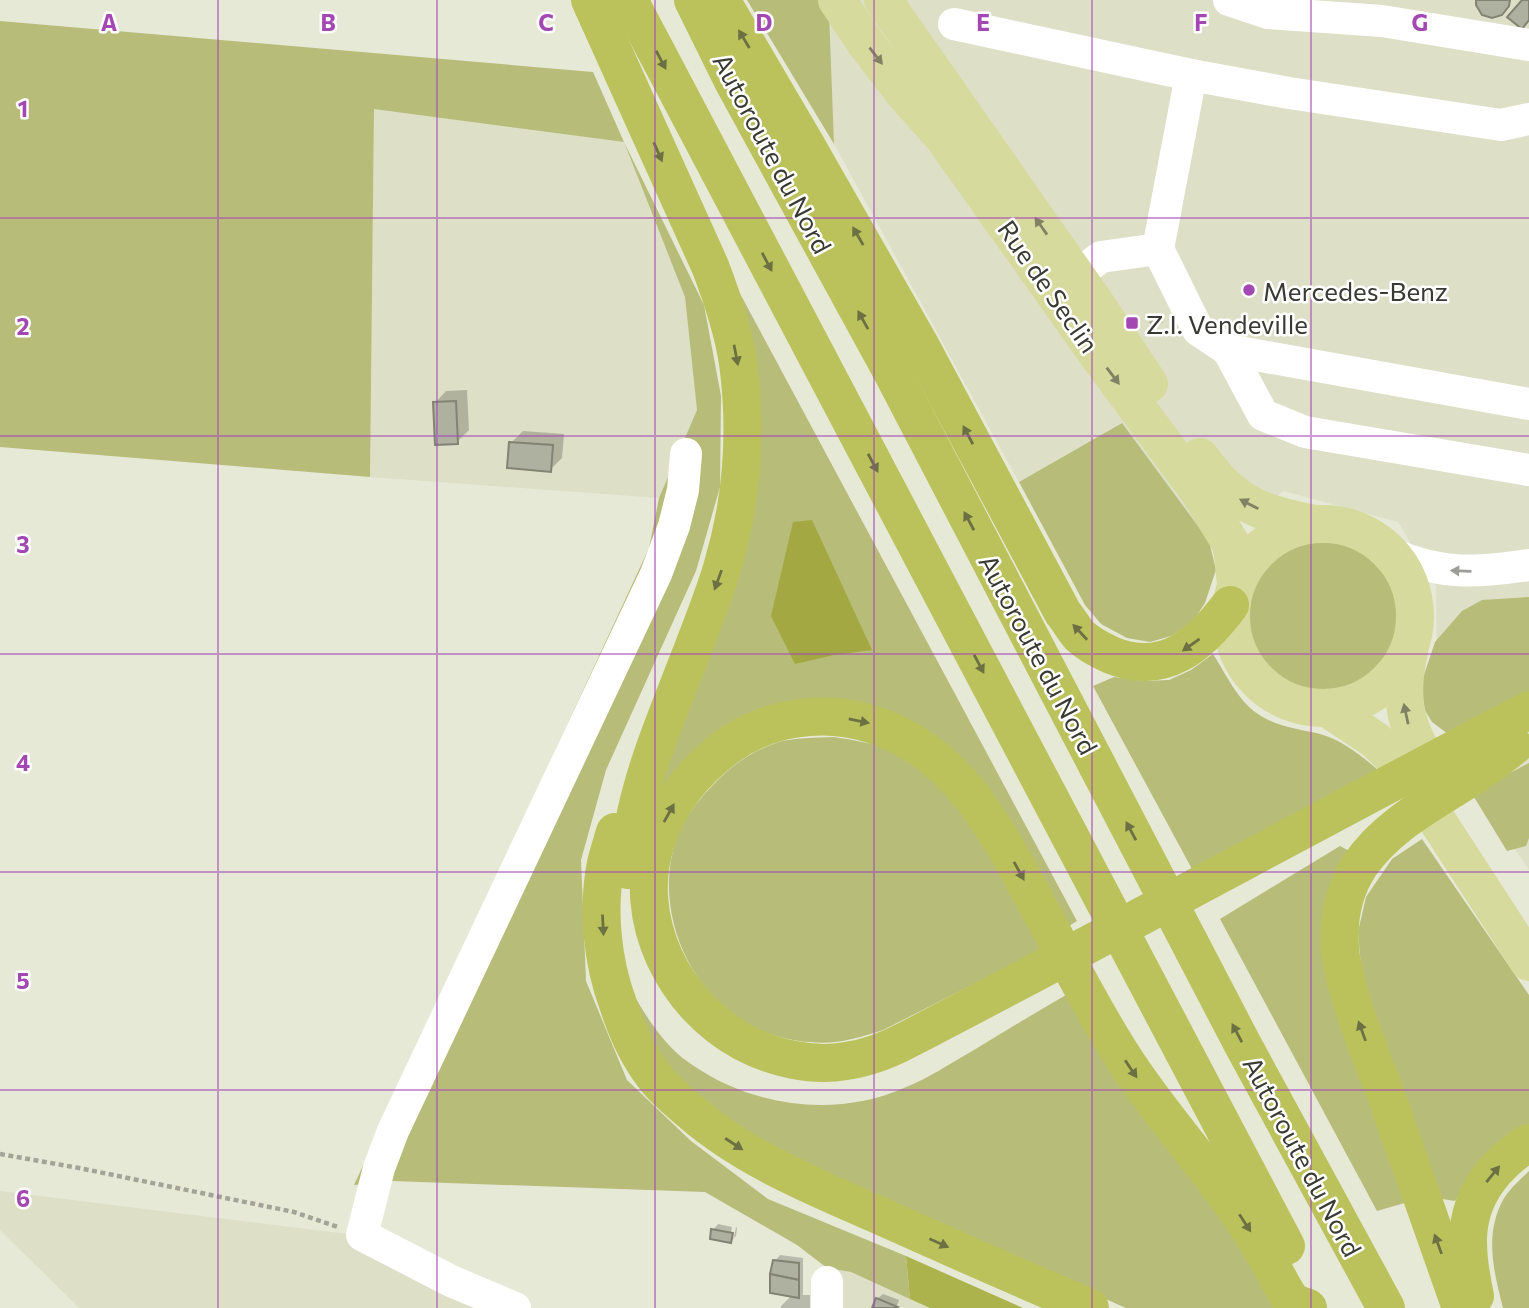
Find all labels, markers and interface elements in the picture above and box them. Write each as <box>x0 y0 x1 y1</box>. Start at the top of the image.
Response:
text: A <box>101 8 118 36</box>
text: B <box>320 8 336 36</box>
text: C <box>538 8 554 36</box>
text: D <box>756 8 773 36</box>
text: E <box>976 8 990 36</box>
text: F <box>1194 8 1208 36</box>
text: G <box>1412 8 1428 36</box>
one-way arrow <box>738 29 750 49</box>
one-way arrow <box>868 47 882 65</box>
street label: Autoroute du Nord <box>707 48 839 258</box>
one-way arrow <box>655 51 667 70</box>
text: 1 <box>18 94 28 122</box>
one-way arrow <box>653 141 664 162</box>
street label: Rue de Seclin <box>992 214 1106 358</box>
one-way arrow <box>1034 217 1048 235</box>
one-way arrow <box>852 226 864 245</box>
one-way arrow <box>761 252 773 271</box>
place label: Mercedes-Benz <box>1263 275 1448 306</box>
marker: Mercedes-Benz <box>1241 282 1257 298</box>
place label: Z.I. Vendeville <box>1146 308 1308 339</box>
one-way arrow <box>857 310 869 329</box>
text: 2 <box>16 312 30 340</box>
marker: Z.I. Vendeville <box>1124 315 1140 331</box>
one-way arrow <box>731 344 742 366</box>
one-way arrow <box>1106 367 1120 385</box>
one-way arrow <box>963 425 974 445</box>
one-way arrow <box>868 453 879 473</box>
one-way arrow <box>1239 498 1259 510</box>
one-way arrow <box>964 511 975 531</box>
text: 3 <box>16 530 30 558</box>
street label: Autoroute du Nord <box>973 549 1105 759</box>
one-way arrow <box>1450 565 1472 576</box>
one-way arrow <box>712 569 723 590</box>
one-way arrow <box>1071 624 1088 641</box>
one-way arrow <box>1182 638 1200 652</box>
one-way arrow <box>974 654 985 674</box>
one-way arrow <box>1401 703 1412 725</box>
one-way arrow <box>848 716 870 727</box>
text: 4 <box>16 748 30 776</box>
one-way arrow <box>663 803 675 823</box>
one-way arrow <box>1126 821 1137 841</box>
one-way arrow <box>1013 861 1025 881</box>
one-way arrow <box>598 914 609 936</box>
text: 5 <box>16 966 30 994</box>
one-way arrow <box>1356 1020 1367 1041</box>
one-way arrow <box>1231 1022 1243 1042</box>
street label: Autoroute du Nord <box>1237 1051 1369 1261</box>
one-way arrow <box>1124 1060 1138 1078</box>
one-way arrow <box>724 1138 744 1151</box>
one-way arrow <box>1485 1166 1500 1183</box>
text: 6 <box>16 1184 30 1212</box>
one-way arrow <box>1238 1214 1252 1232</box>
one-way arrow <box>1433 1233 1444 1254</box>
one-way arrow <box>929 1237 949 1249</box>

